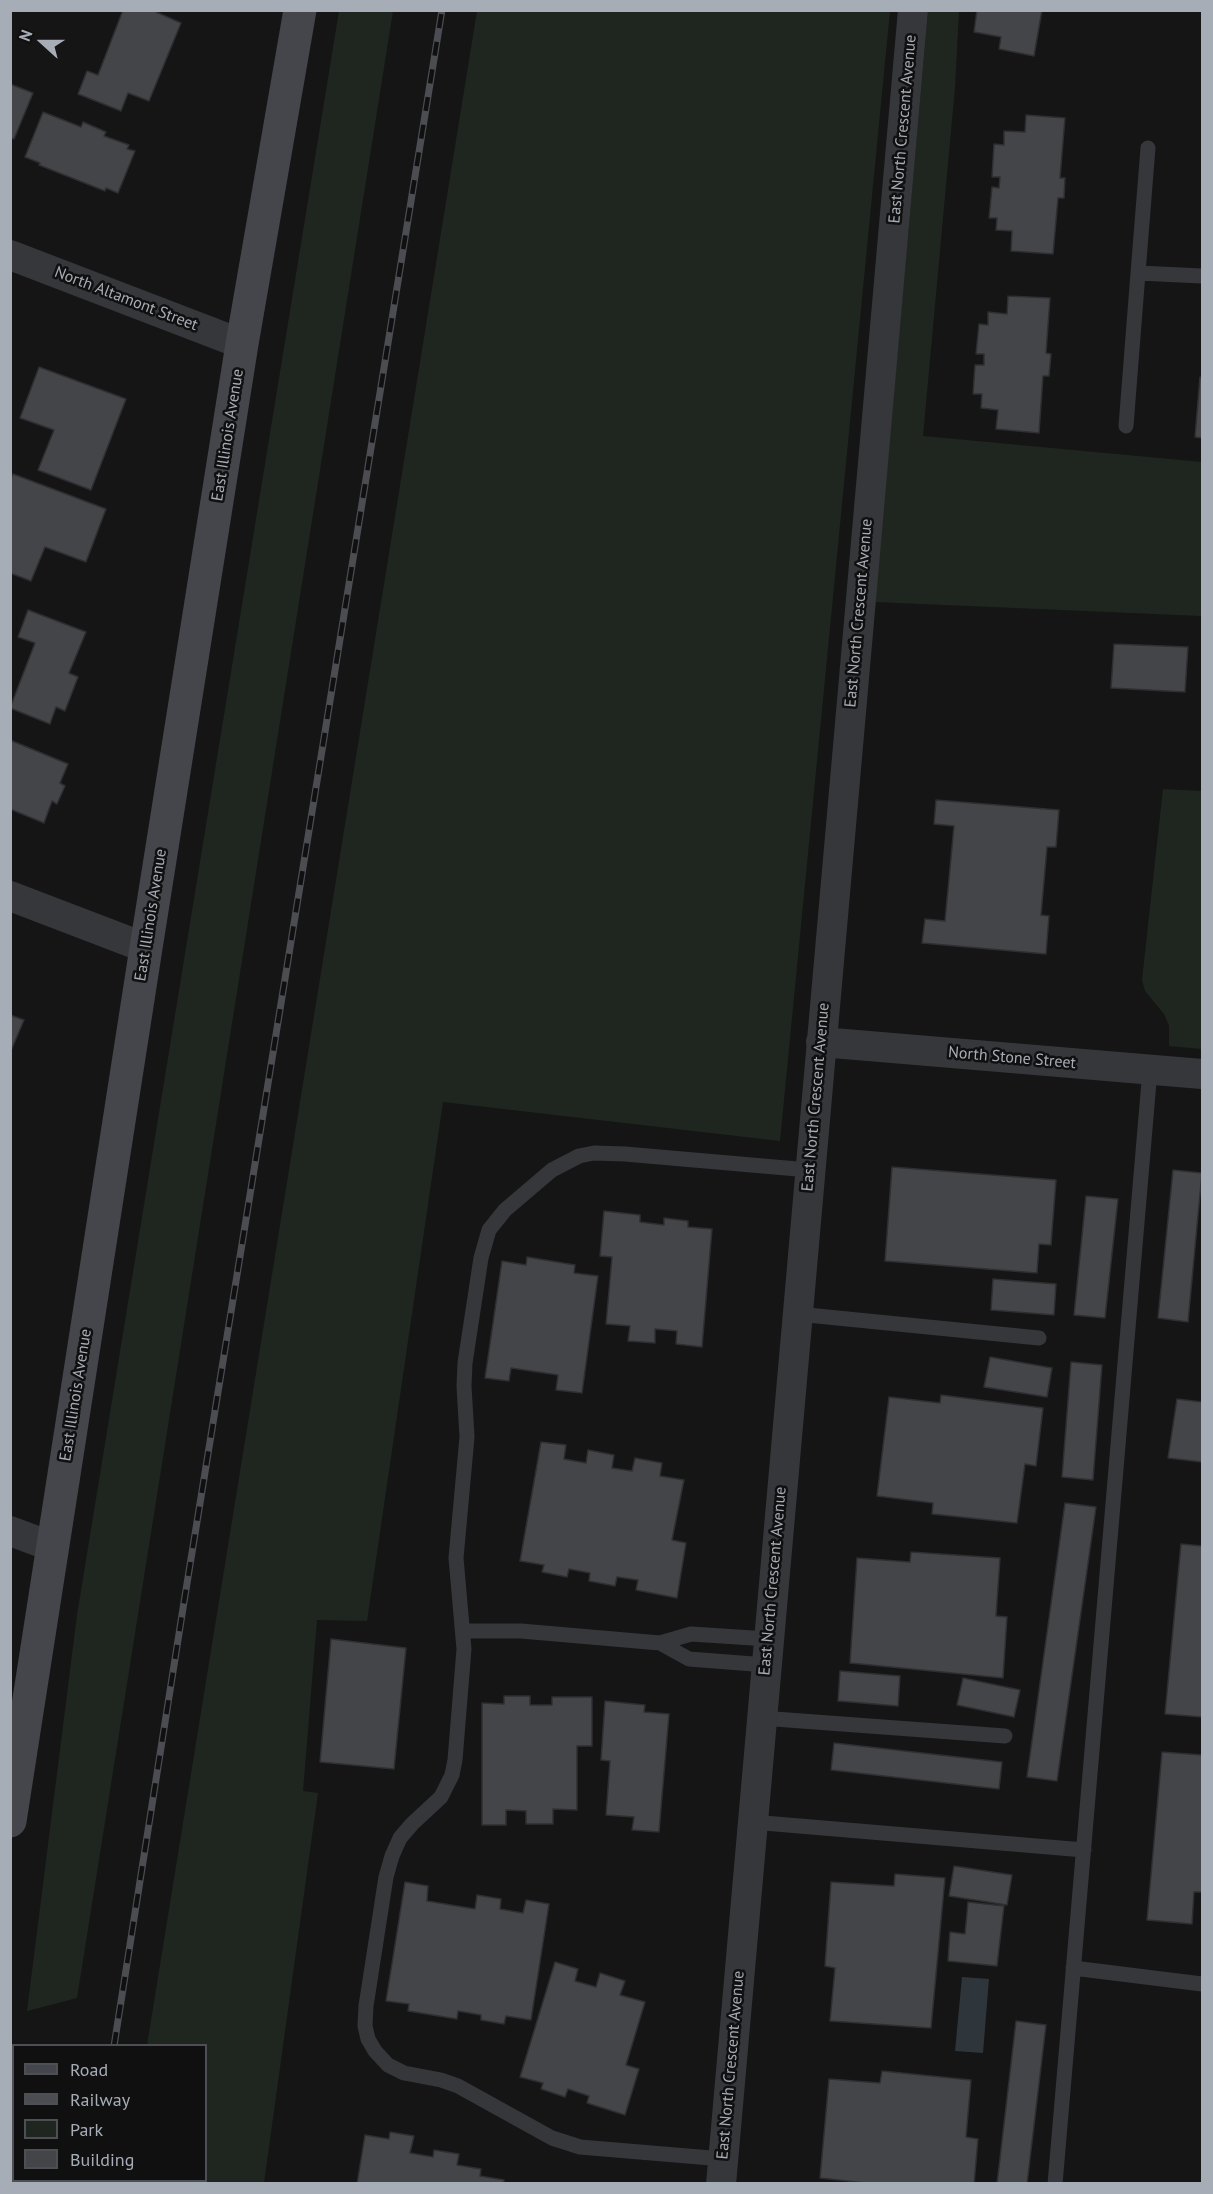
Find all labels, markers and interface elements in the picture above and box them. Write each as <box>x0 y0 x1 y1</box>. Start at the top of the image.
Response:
north arrow <box>12 12 72 72</box>
text: N <box>14 27 36 44</box>
street label: East North Crescent Avenue <box>885 34 921 224</box>
street label: North Altamont Street <box>52 263 200 335</box>
street label: East Illinois Avenue <box>208 367 248 503</box>
street label: East North Crescent Avenue <box>841 518 877 708</box>
street label: East Illinois Avenue <box>131 847 171 983</box>
street label: East North Crescent Avenue <box>798 1002 834 1192</box>
street label: North Stone Street <box>947 1043 1077 1073</box>
street label: East Illinois Avenue <box>56 1327 96 1463</box>
street label: East North Crescent Avenue <box>755 1486 791 1676</box>
street label: East North Crescent Avenue <box>713 1970 749 2160</box>
legend <box>12 2044 207 2182</box>
text: Road <box>70 2058 108 2081</box>
text: Railway <box>70 2088 130 2111</box>
text: Park <box>70 2118 103 2141</box>
text: Building <box>70 2148 134 2171</box>

